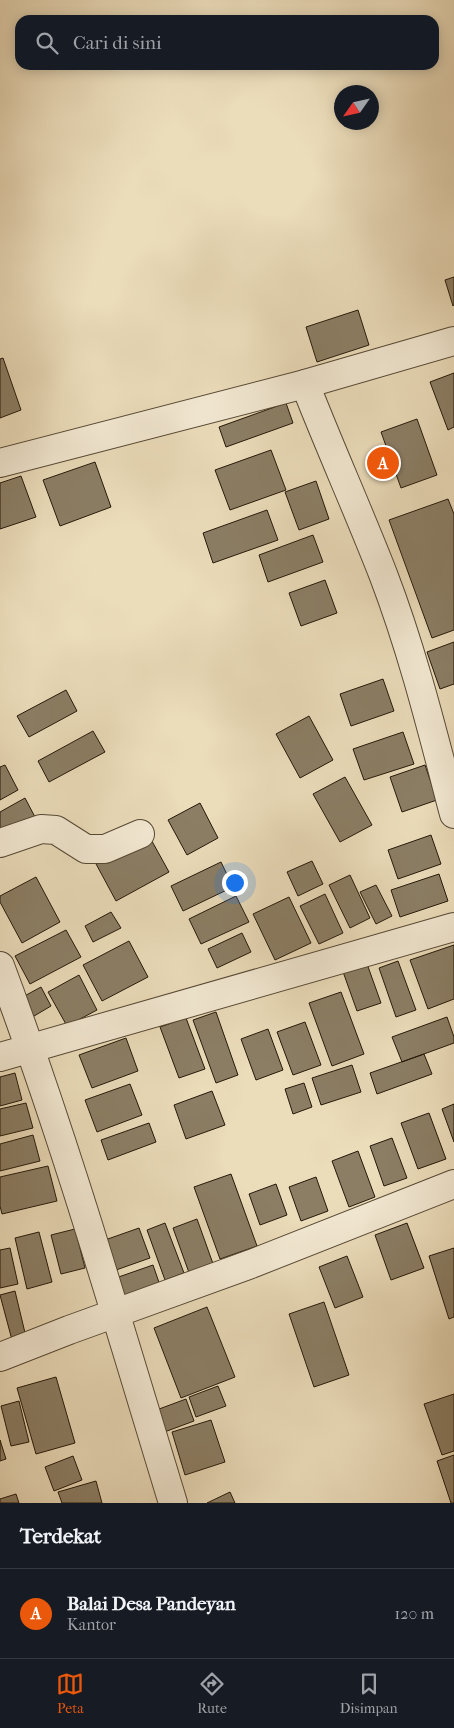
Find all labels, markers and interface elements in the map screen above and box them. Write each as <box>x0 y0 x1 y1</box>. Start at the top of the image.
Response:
search box <box>15 15 439 70</box>
icon: search <box>33 29 61 57</box>
text: Cari di sini <box>73 32 162 54</box>
north arrow <box>334 85 379 130</box>
pin: A <box>367 444 399 482</box>
your location <box>222 870 248 896</box>
text: Terdekat <box>20 1524 101 1548</box>
text: Balai Desa Pandeyan <box>67 1593 236 1615</box>
text: A <box>31 1604 41 1623</box>
text: 120 m <box>395 1604 434 1623</box>
text: Kantor <box>67 1615 116 1634</box>
tab: Peta <box>56 1670 84 1717</box>
tab: Rute <box>197 1670 227 1717</box>
tab: Disimpan <box>340 1670 398 1717</box>

